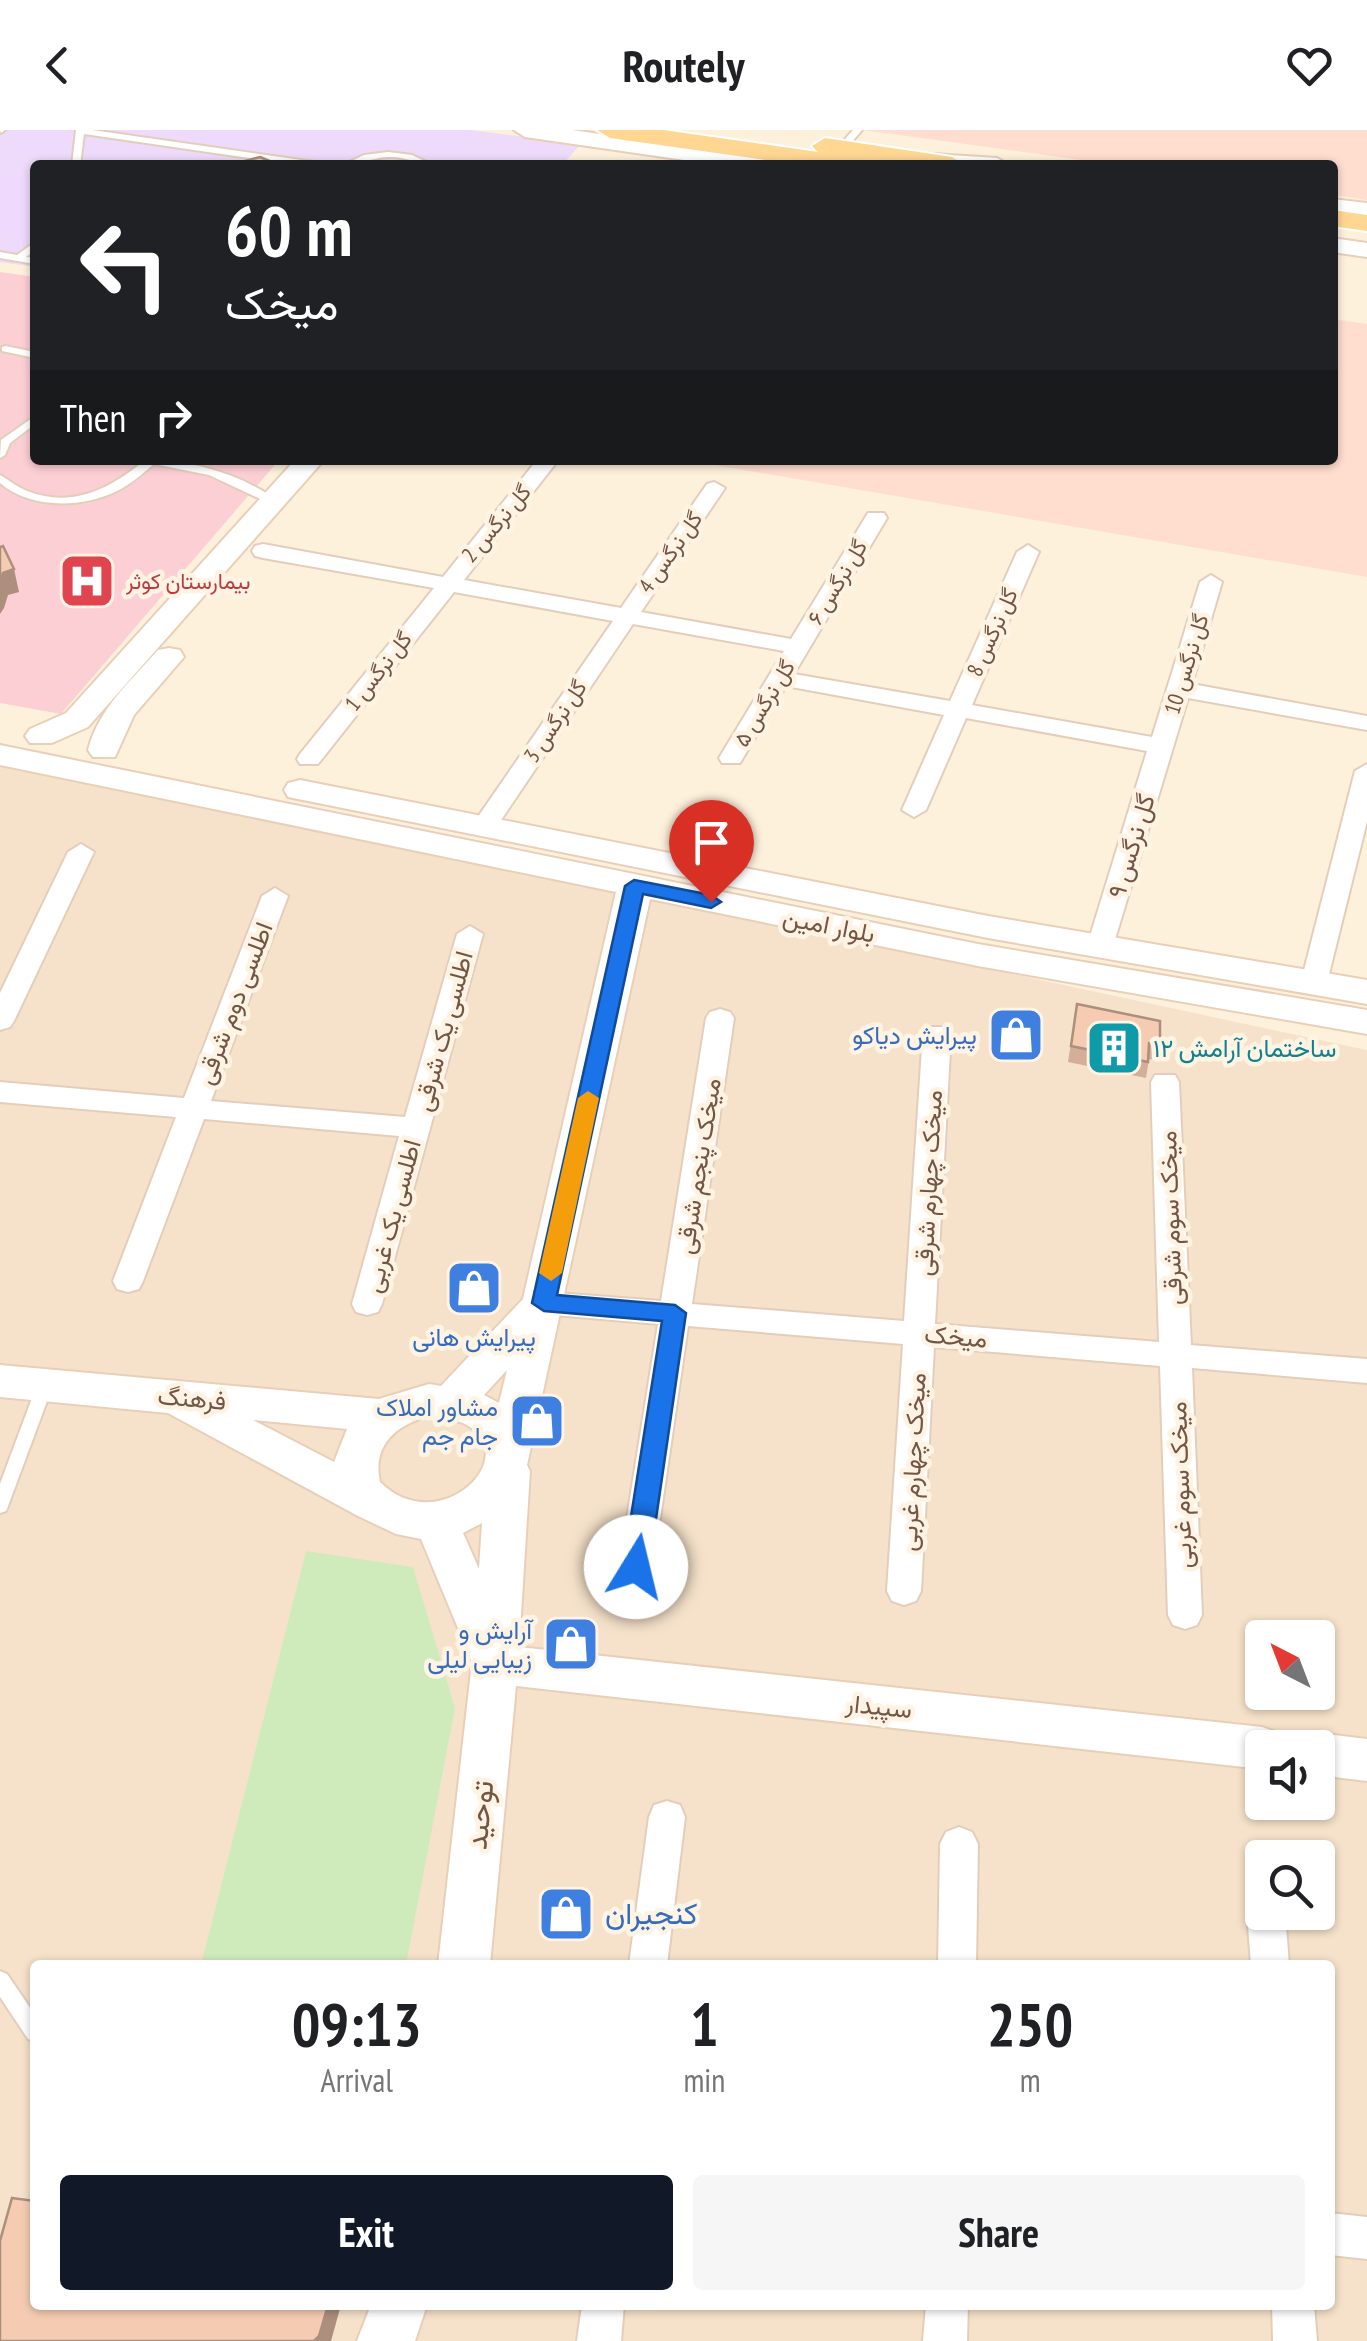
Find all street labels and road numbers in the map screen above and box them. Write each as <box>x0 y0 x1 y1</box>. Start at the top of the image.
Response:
street label: گل نرگس 2 <box>455 478 537 568</box>
street label: گل نرگس 4 <box>632 506 708 598</box>
street label: گل نرگس ۶ <box>801 534 873 630</box>
street label: گل نرگس 8 <box>960 583 1024 680</box>
street label: گل نرگس 10 <box>1158 610 1215 718</box>
street label: گل نرگس 1 <box>338 625 418 716</box>
street label: گل نرگس ۵ <box>727 654 801 752</box>
street label: گل نرگس 3 <box>517 674 593 768</box>
street label: گل نرگس ۹ <box>1100 790 1162 902</box>
street label: بلوار امین <box>780 900 878 950</box>
street label: اطلسی دوم شرقی <box>188 917 281 1089</box>
street label: اطلسی یک شرقی <box>406 947 480 1115</box>
street label: میخک پنجم شرقی <box>668 1076 729 1257</box>
street label: میخک چهارم شرقی <box>907 1089 950 1277</box>
street label: میخک سوم شرقی <box>1151 1130 1190 1306</box>
street label: اطلسی یک غربی <box>356 1136 428 1296</box>
street label: میخک <box>923 1317 989 1355</box>
street label: میخک چهارم غربی <box>891 1372 934 1552</box>
street label: فرهنگ <box>156 1379 228 1417</box>
street label: میخک سوم غربی <box>1161 1401 1200 1569</box>
street label: سپیدار <box>843 1687 914 1726</box>
street label: توحید <box>455 1778 502 1851</box>

